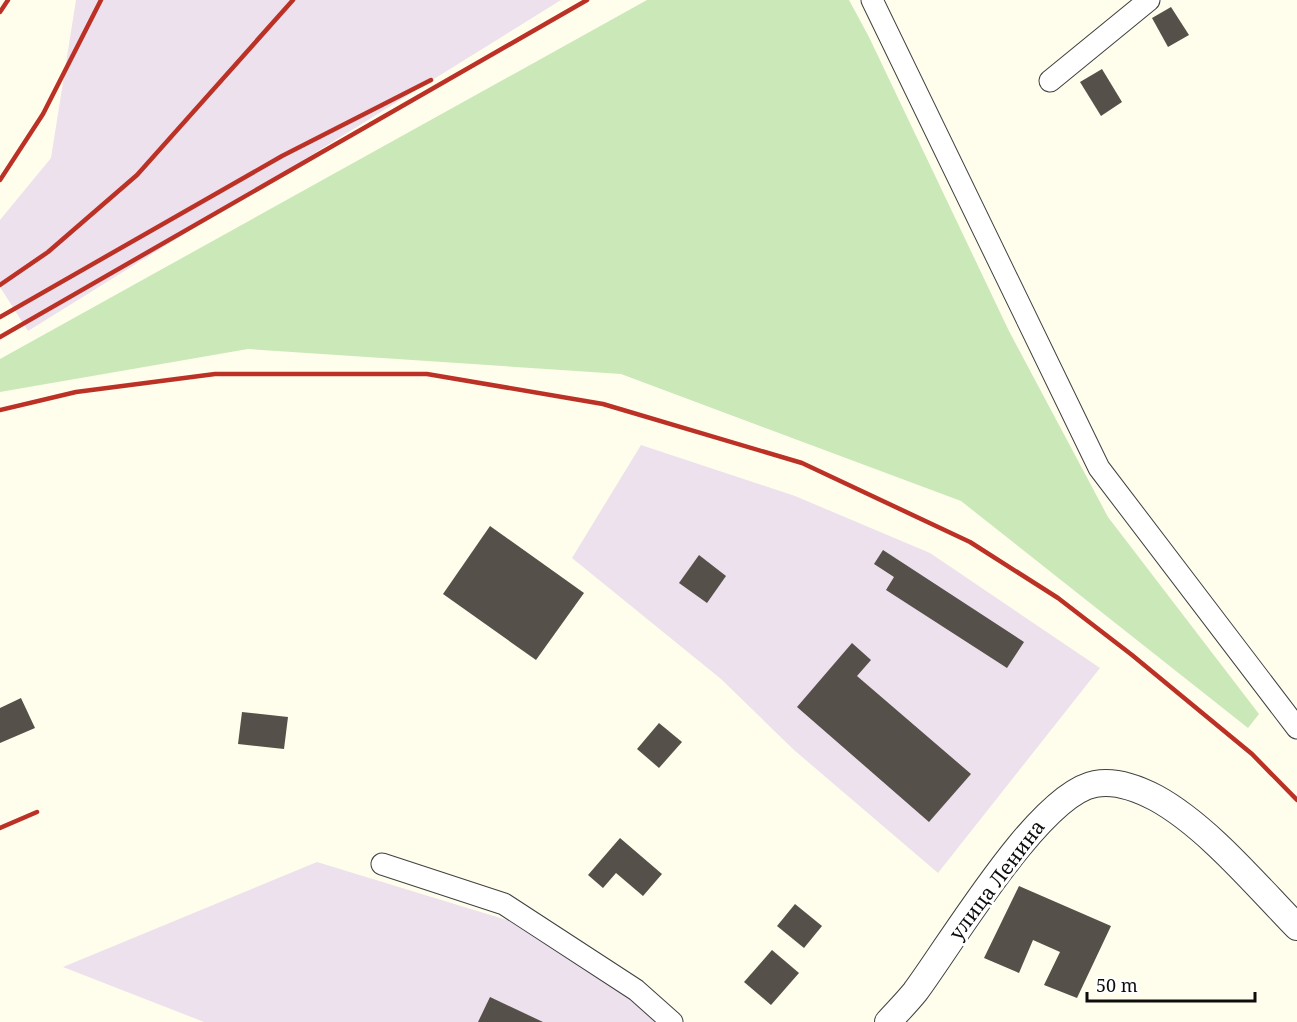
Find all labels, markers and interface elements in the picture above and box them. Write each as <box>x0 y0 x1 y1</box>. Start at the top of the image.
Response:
street label: улица Ленина <box>942 814 1051 945</box>
scale bar <box>1087 965 1255 1003</box>
text: 50 m <box>1096 973 1138 997</box>

